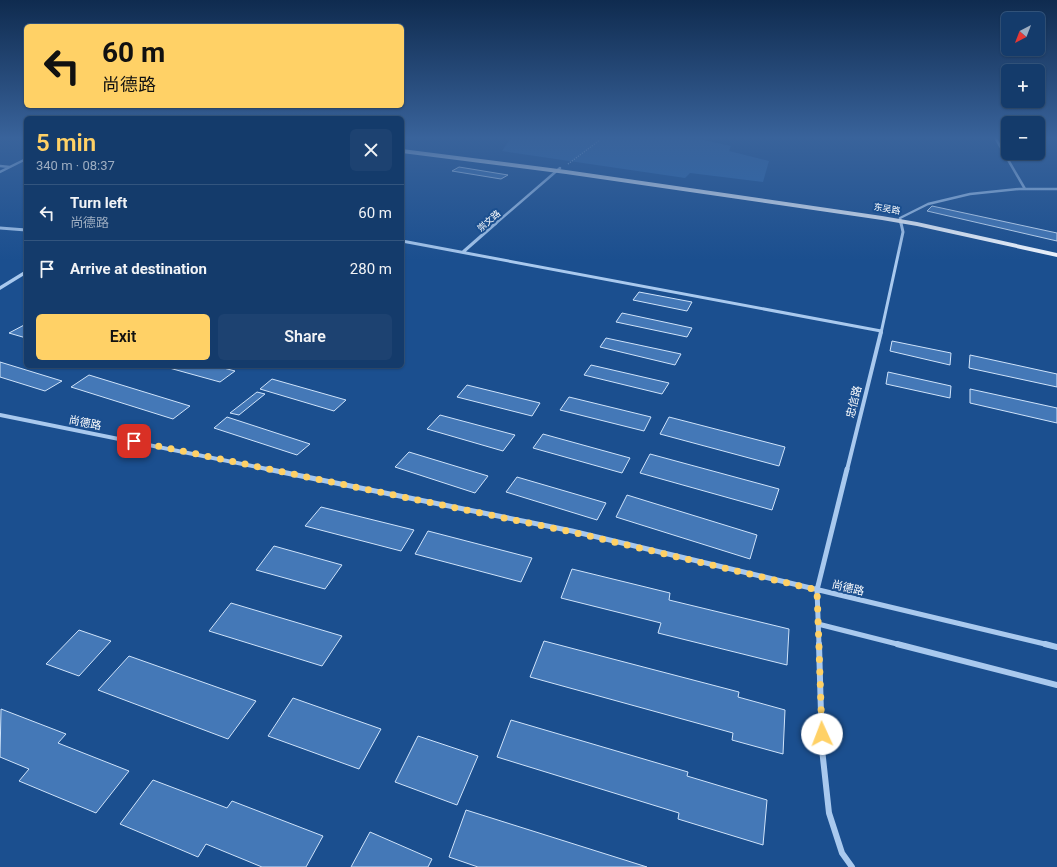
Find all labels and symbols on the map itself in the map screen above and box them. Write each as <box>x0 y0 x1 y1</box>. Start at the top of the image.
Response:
north arrow <box>1001 12 1045 56</box>
street label: 东吴路 <box>873 202 901 216</box>
street label: 崇文路 <box>476 208 502 234</box>
street label: 忠信路 <box>844 384 864 420</box>
street label: 尚德路 <box>68 413 102 433</box>
pin <box>117 424 151 458</box>
street label: 尚德路 <box>830 578 866 598</box>
position arrow <box>801 713 843 755</box>

